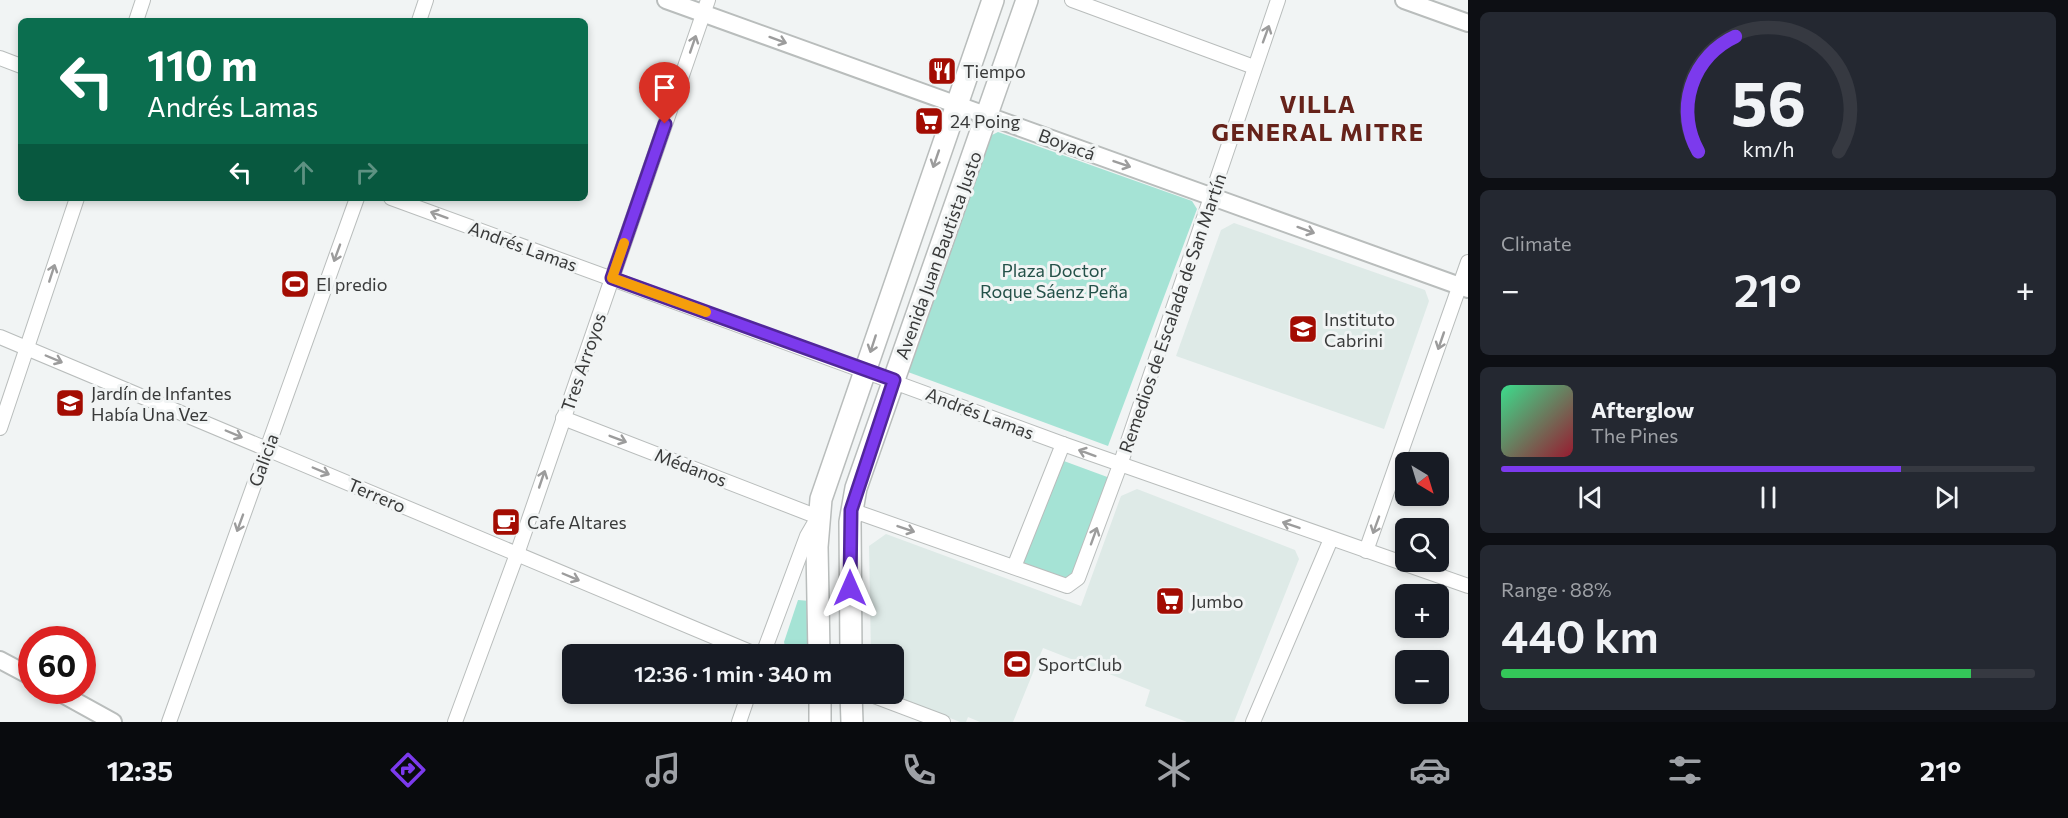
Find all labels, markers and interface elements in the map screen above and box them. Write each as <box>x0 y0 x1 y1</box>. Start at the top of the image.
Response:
one-way arrow <box>1261 25 1272 44</box>
one-way arrow <box>688 35 699 54</box>
one-way arrow <box>768 36 787 47</box>
text: 110 m <box>147 38 258 90</box>
icon: left <box>48 42 126 120</box>
restaurant icon: Tiempo <box>926 55 958 87</box>
place label: Tiempo <box>963 60 1026 82</box>
pin <box>639 62 690 124</box>
text: 56 <box>1731 63 1805 139</box>
icon: arrive <box>648 71 681 104</box>
district label: VILLA GENERAL MITRE <box>1211 89 1425 146</box>
text: Andrés Lamas <box>147 90 318 123</box>
supermarket icon: 24 Poing <box>913 105 945 137</box>
place label: 24 Poing <box>950 110 1021 132</box>
street label: Boyacá <box>1036 124 1098 164</box>
text: km/h <box>1742 135 1794 161</box>
street label: Avenida Juan Bautista Justo <box>890 148 986 362</box>
one-way arrow <box>930 150 941 168</box>
icon: left <box>224 156 257 189</box>
icon: ahead <box>287 156 320 189</box>
icon: right <box>350 156 383 189</box>
one-way arrow <box>1112 159 1131 170</box>
street label: Remedios de Escalada de San Martín <box>1114 170 1230 456</box>
one-way arrow <box>430 209 449 220</box>
street label: Andrés Lamas <box>466 216 580 276</box>
one-way arrow <box>1296 225 1315 236</box>
text: Climate <box>1501 231 1571 255</box>
one-way arrow <box>331 243 342 262</box>
park label: Plaza Doctor Roque Sáenz Peña <box>980 259 1128 302</box>
text: 21° <box>1734 261 1802 316</box>
one-way arrow <box>47 264 58 283</box>
sports icon: El predio <box>279 268 311 300</box>
text: − <box>1501 268 1520 309</box>
text: + <box>2016 268 2035 309</box>
place label: El predio <box>316 273 388 295</box>
place label: Instituto Cabrini <box>1324 308 1395 351</box>
street label: Tres Arroyos <box>556 310 610 414</box>
school or university icon: Instituto Cabrini <box>1287 313 1319 345</box>
one-way arrow <box>1434 331 1445 350</box>
one-way arrow <box>867 334 878 353</box>
one-way arrow <box>44 354 63 365</box>
place label: Jardín de Infantes Había Una Vez <box>91 382 232 425</box>
street label: Andrés Lamas <box>923 382 1037 444</box>
school or university icon: Jardín de Infantes Había Una Vez <box>54 387 86 419</box>
text: Afterglow <box>1591 396 1694 423</box>
text: The Pines <box>1591 423 1678 447</box>
one-way arrow <box>225 430 243 441</box>
street label: Galicia <box>243 431 283 489</box>
one-way arrow <box>608 434 627 445</box>
street label: Médanos <box>652 443 730 491</box>
one-way arrow <box>1079 446 1097 457</box>
north arrow <box>1395 452 1449 506</box>
map controls <box>1395 452 1449 704</box>
one-way arrow <box>312 466 330 477</box>
one-way arrow <box>538 470 549 489</box>
street label: Terrero <box>345 473 409 517</box>
icon: previous <box>1574 481 1607 514</box>
icon: pause <box>1752 481 1785 514</box>
icon: next <box>1930 481 1963 514</box>
cafe icon: Cafe Altares <box>490 506 522 538</box>
place label: Cafe Altares <box>527 511 627 533</box>
one-way arrow <box>234 513 245 532</box>
one-way arrow <box>1369 515 1380 534</box>
one-way arrow <box>1282 518 1301 529</box>
button: search <box>1395 518 1449 572</box>
one-way arrow <box>896 525 915 536</box>
one-way arrow <box>1089 527 1100 546</box>
position arrow <box>818 556 882 620</box>
one-way arrow <box>561 572 579 583</box>
text: Range · 88% <box>1501 577 1612 601</box>
button: + <box>1395 584 1449 638</box>
supermarket icon: Jumbo <box>1154 585 1186 617</box>
place label: Jumbo <box>1191 590 1243 612</box>
text: 440 km <box>1501 607 1659 662</box>
speed limit sign: 60 <box>18 626 96 704</box>
sports icon: SportClub <box>1001 648 1033 680</box>
button: − <box>1395 650 1449 704</box>
place label: SportClub <box>1038 653 1122 675</box>
text: 12:36 · 1 min · 340 m <box>634 660 832 687</box>
icon: directions <box>387 749 429 791</box>
icon: music <box>642 749 684 791</box>
icon: phone <box>898 749 940 791</box>
icon: climate <box>1153 749 1195 791</box>
icon: car <box>1409 749 1451 791</box>
icon: filters <box>1664 749 1706 791</box>
text: 12:35 <box>107 754 173 787</box>
text: 21° <box>1920 754 1961 787</box>

